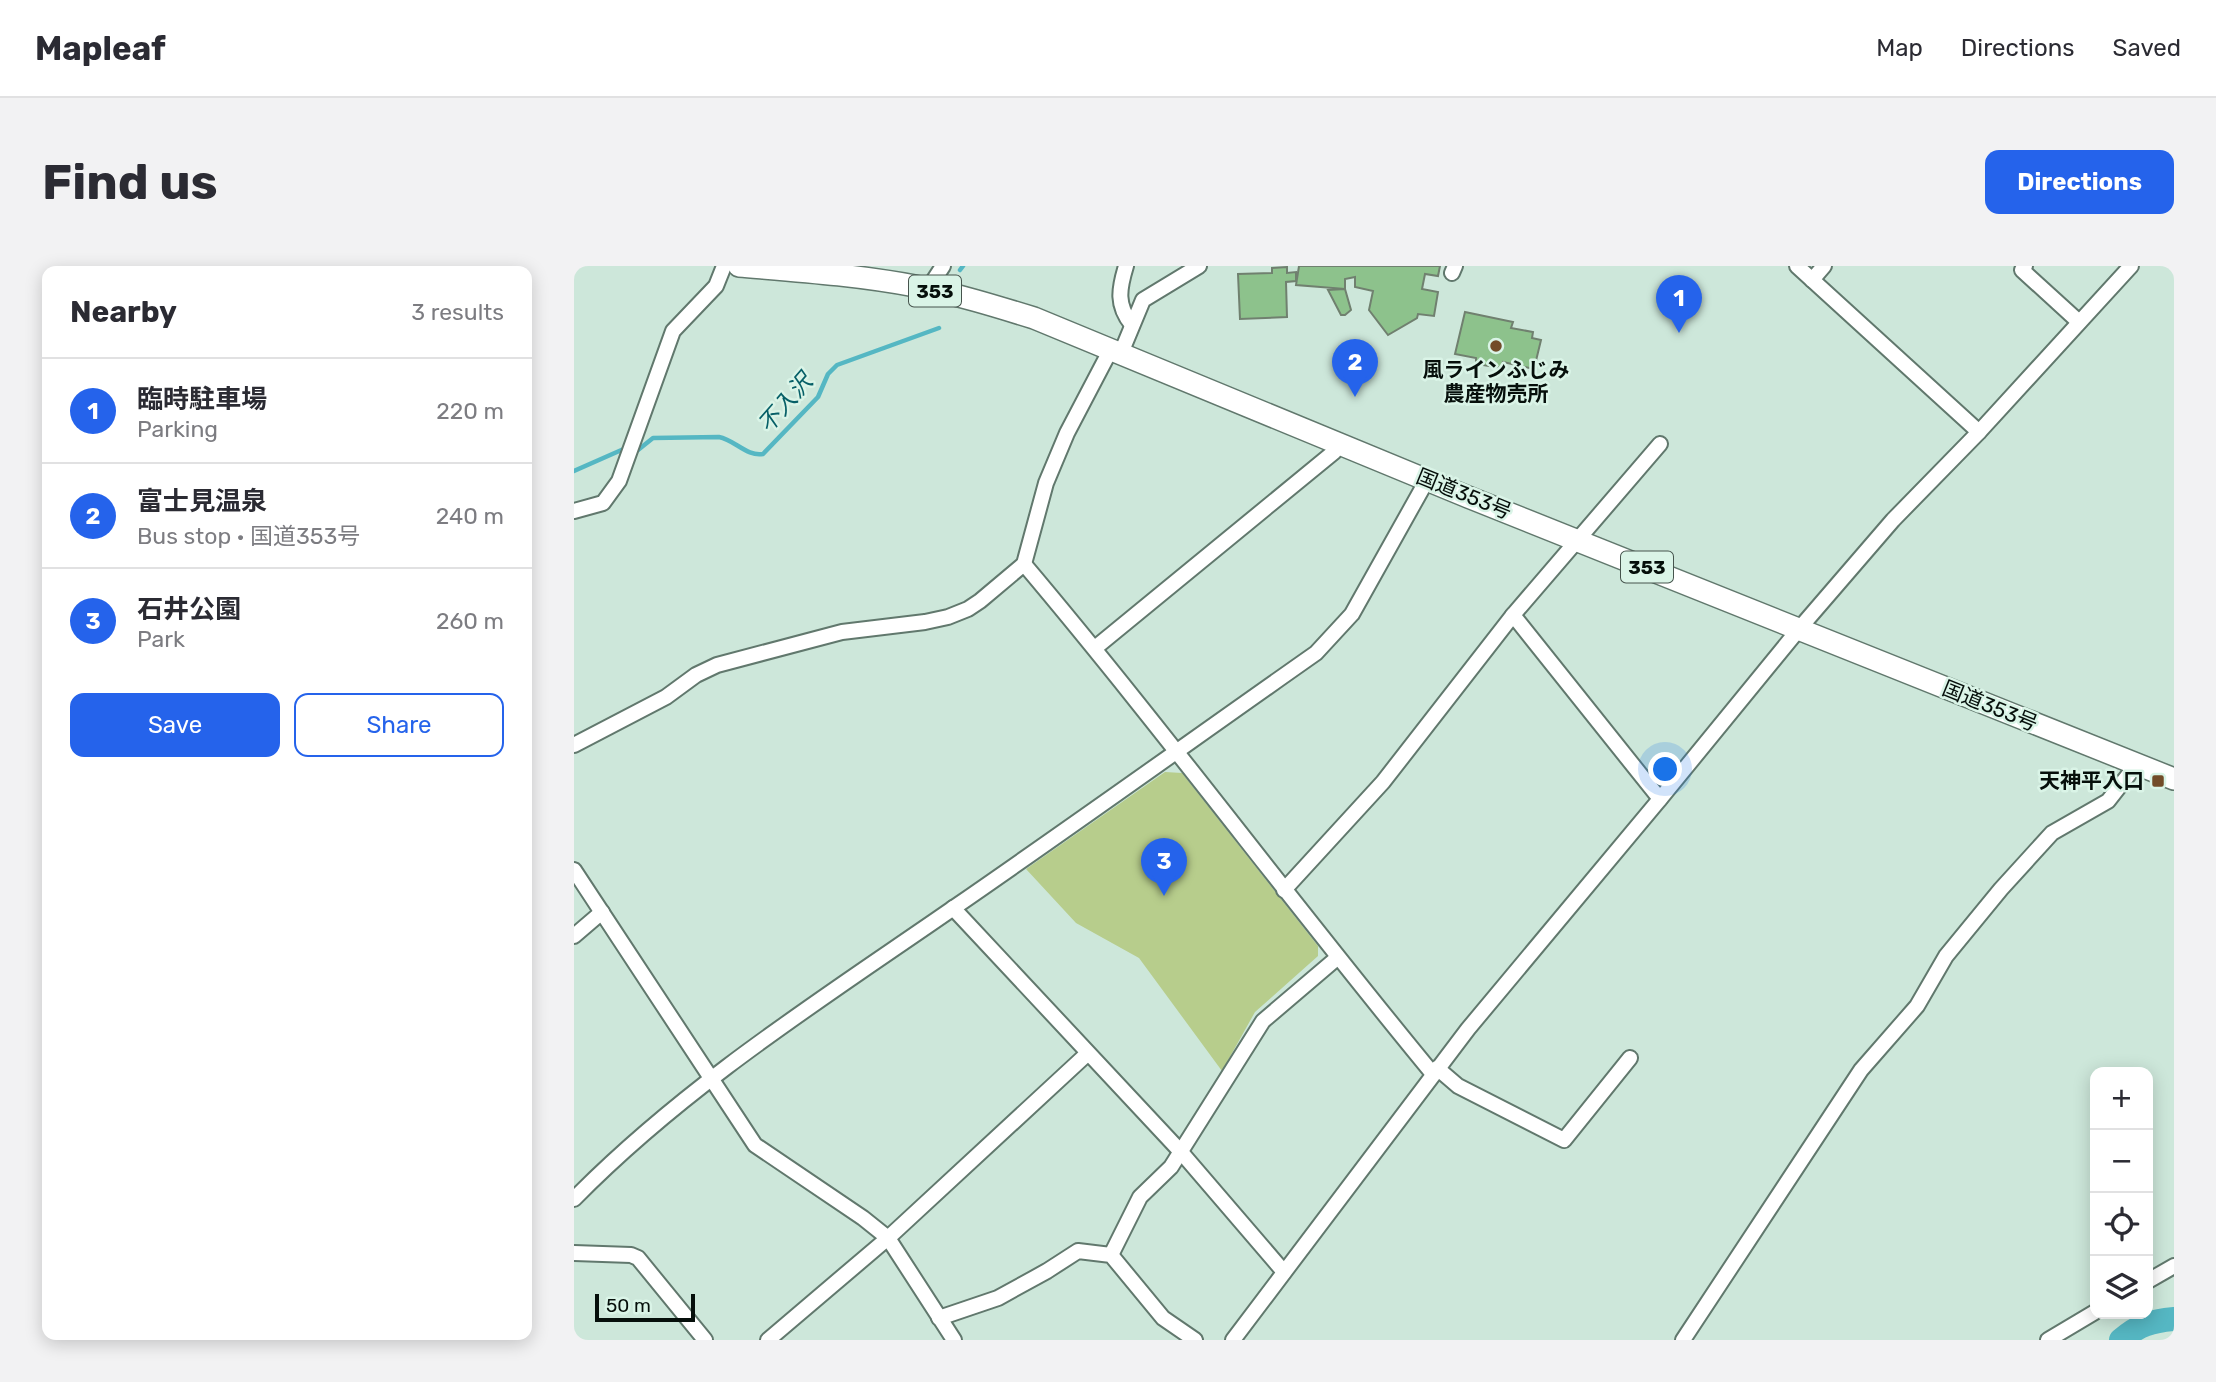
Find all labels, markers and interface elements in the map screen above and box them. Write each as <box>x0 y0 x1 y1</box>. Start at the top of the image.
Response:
text: Mapleaf <box>35 29 166 68</box>
text: Map <box>1876 34 1923 62</box>
text: Directions <box>1961 34 2074 62</box>
text: Saved <box>2112 34 2181 62</box>
button: Directions <box>1985 150 2174 214</box>
text: Find us <box>42 153 218 211</box>
pin: 1 <box>1656 275 1702 333</box>
road number: 353 <box>909 276 961 307</box>
text: Nearby <box>70 294 177 330</box>
text: 3 results <box>411 298 504 326</box>
marker: 風ラインふじみ 農産物売所 <box>1488 338 1504 354</box>
pin: 2 <box>1332 339 1378 397</box>
place label: 風ラインふじみ 農産物売所 <box>1423 357 1570 406</box>
water label: 不入沢 <box>752 366 820 438</box>
text: 臨時駐車場 <box>137 384 267 415</box>
text: 1 <box>87 397 99 425</box>
text: 220 m <box>436 397 504 425</box>
text: Parking <box>137 415 218 443</box>
street label: 国道353号 <box>1413 463 1516 524</box>
text: 富士見温泉 <box>137 486 267 517</box>
text: 2 <box>86 502 100 530</box>
text: 240 m <box>436 502 504 530</box>
text: Bus stop · 国道353号 <box>137 522 360 550</box>
road number: 353 <box>1621 552 1673 582</box>
text: 石井公園 <box>137 594 241 625</box>
text: 3 <box>85 607 101 635</box>
text: 260 m <box>436 607 504 635</box>
text: Park <box>137 625 185 653</box>
street label: 国道353号 <box>1939 675 2042 736</box>
button: Save <box>70 693 280 757</box>
button: Share <box>294 693 504 757</box>
your location <box>1648 752 1682 786</box>
place label: 天神平入口 <box>2039 768 2144 793</box>
marker: 天神平入口 <box>2150 773 2166 789</box>
pin: 3 <box>1141 838 1187 896</box>
map controls <box>2090 1067 2153 1319</box>
button: + <box>2090 1067 2153 1130</box>
button: − <box>2090 1130 2153 1193</box>
button: locate <box>2090 1193 2153 1256</box>
button: layers <box>2090 1256 2153 1319</box>
scale bar <box>595 1291 695 1323</box>
text: 50 m <box>606 1294 651 1317</box>

